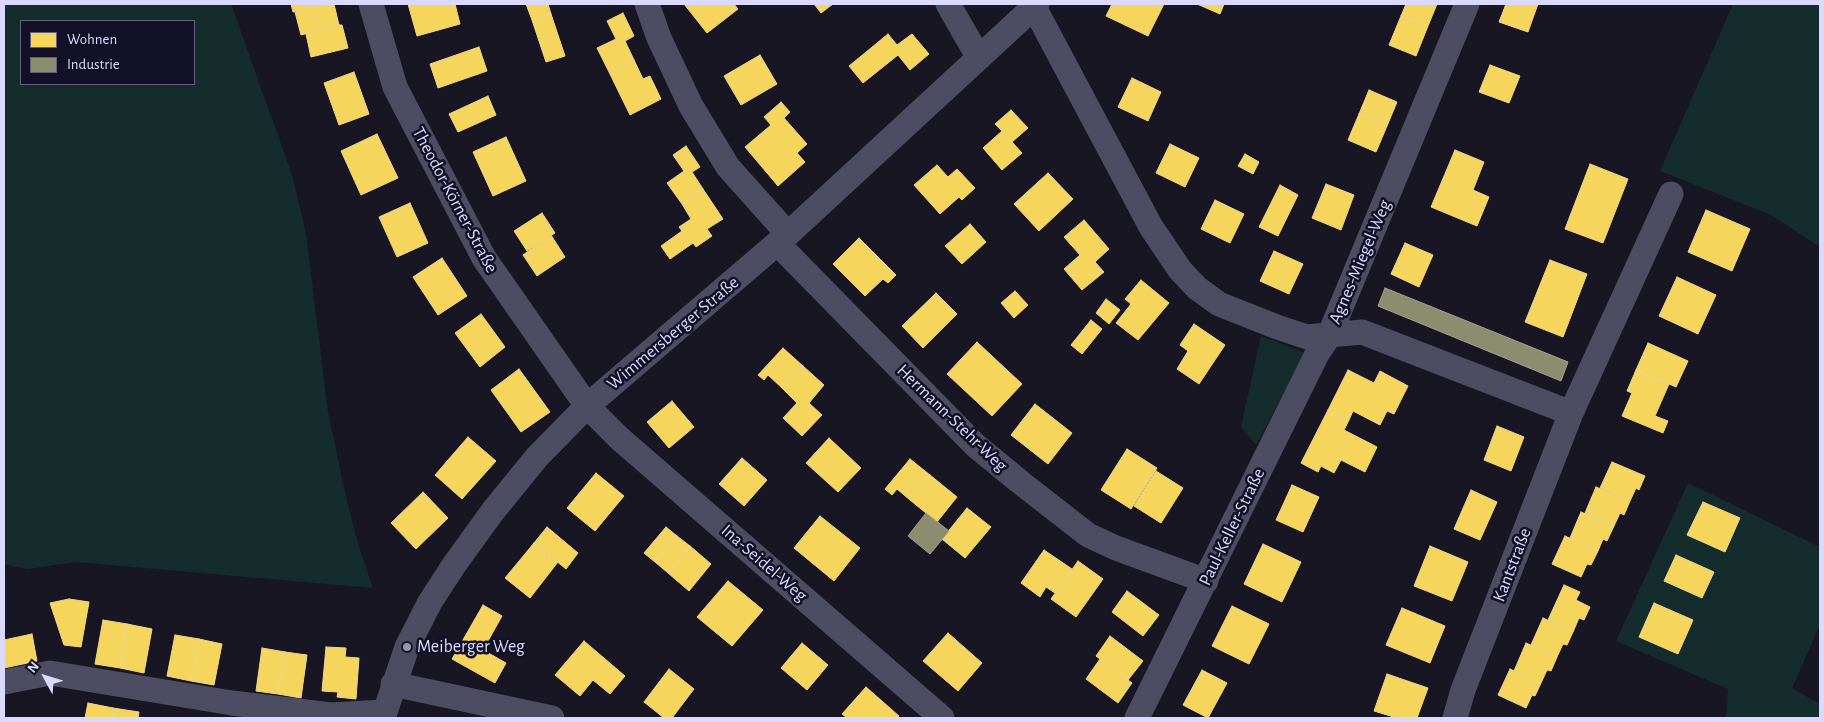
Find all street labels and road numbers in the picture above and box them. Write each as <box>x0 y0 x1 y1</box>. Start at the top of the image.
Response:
street label: Theodor-Körner-Straße <box>407 123 503 277</box>
street label: Agnes-Miegel-Weg <box>1324 197 1396 327</box>
street label: Wimmersberger Straße <box>603 272 743 394</box>
street label: Hermann-Stehr-Weg <box>892 360 1012 476</box>
street label: Paul-Keller-Straße <box>1194 465 1270 589</box>
street label: Ina-Seidel-Weg <box>717 520 811 606</box>
street label: Kantstraße <box>1488 525 1536 605</box>

